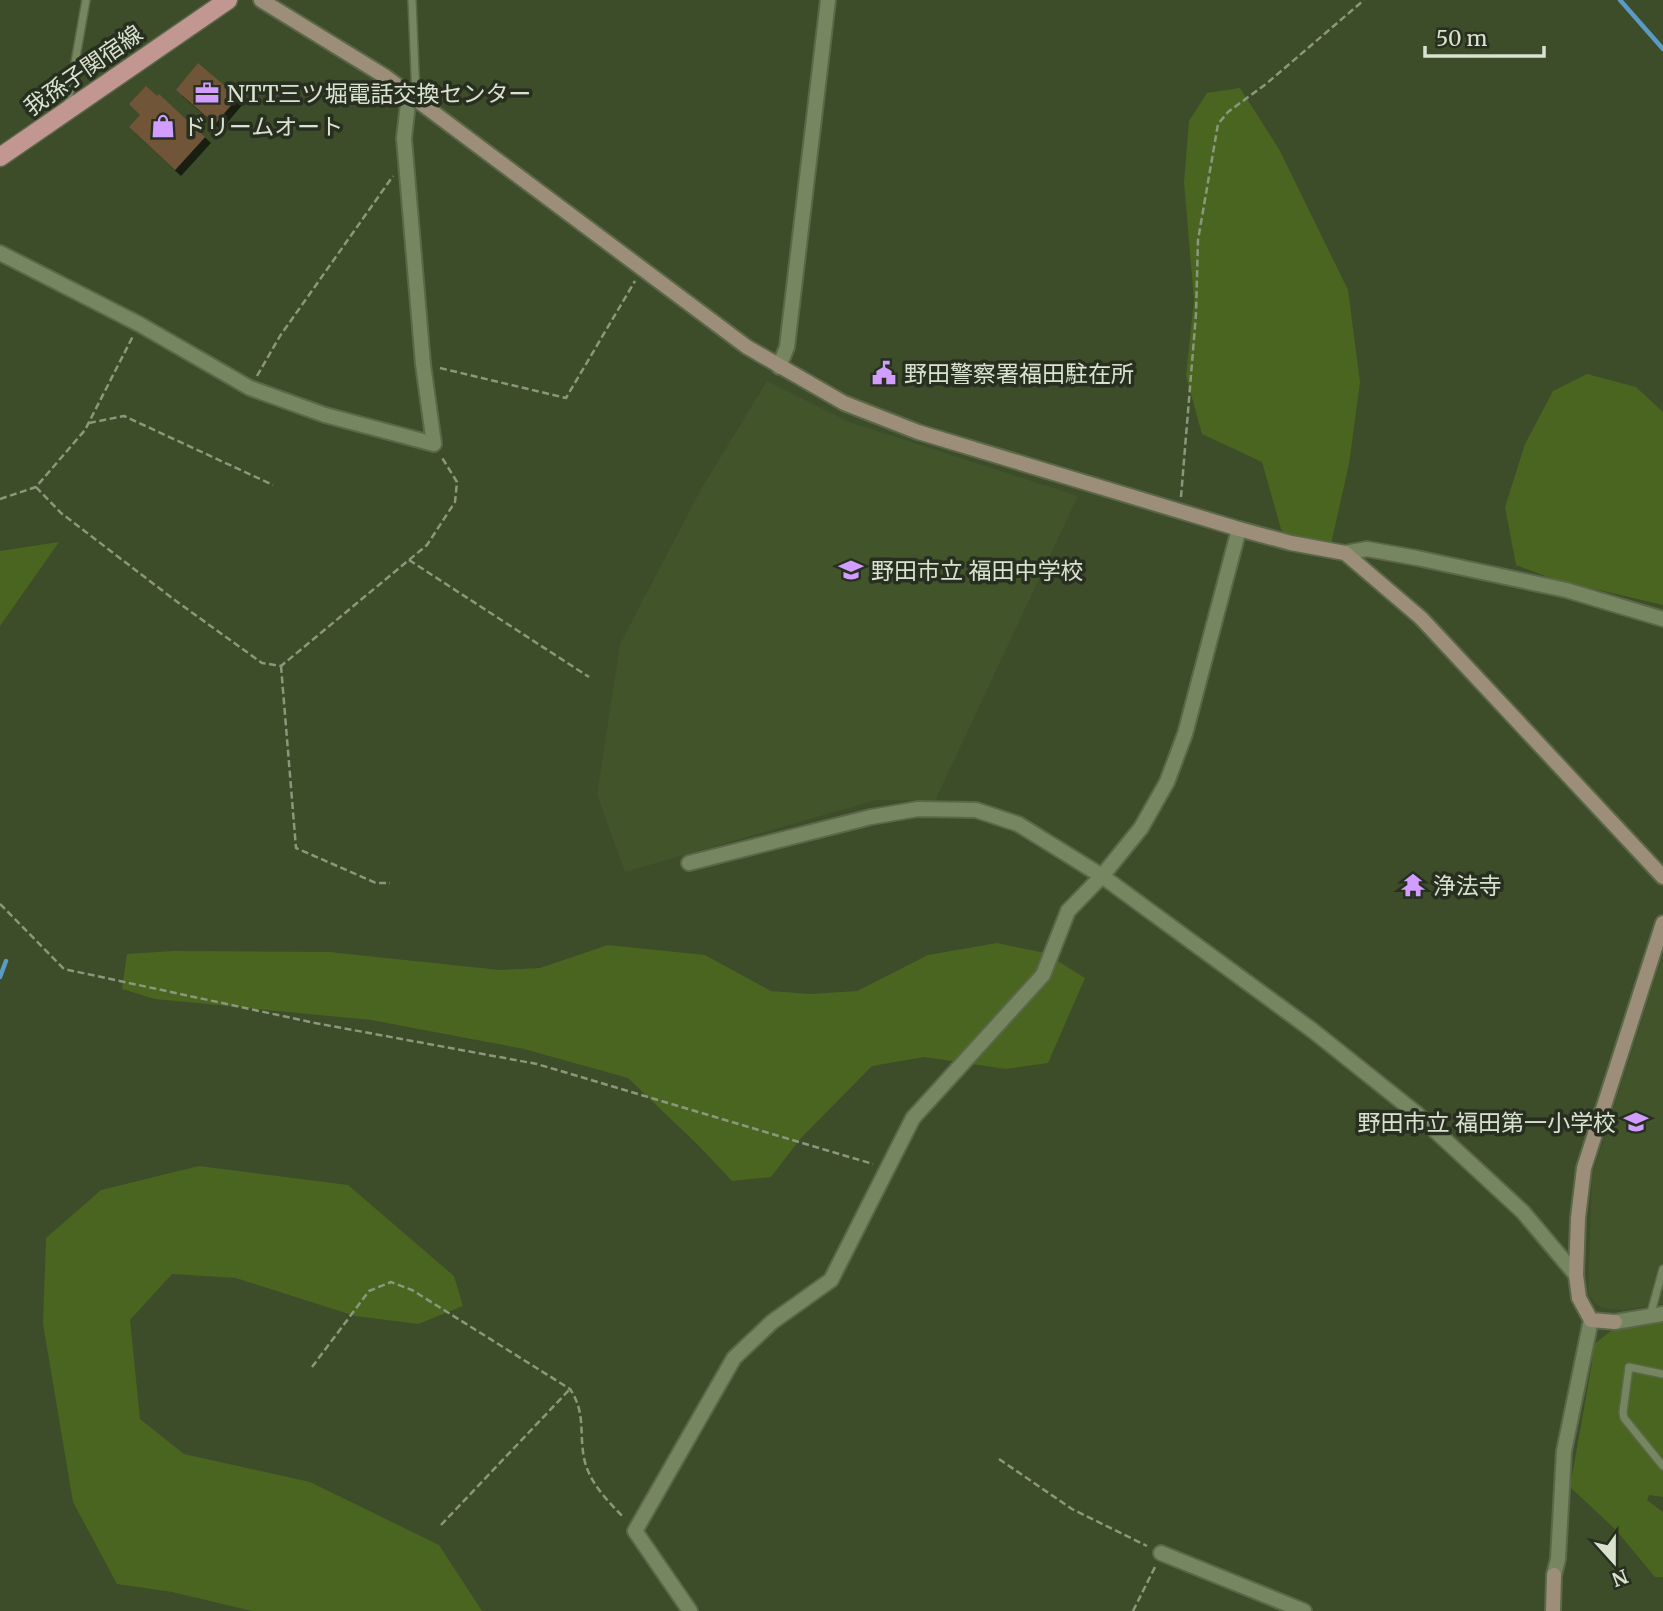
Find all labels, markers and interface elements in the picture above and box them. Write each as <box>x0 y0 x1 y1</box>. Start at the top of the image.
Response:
scale bar <box>1425 14 1544 58</box>
street label: 我孫子関宿線 <box>18 19 148 121</box>
text: 50 m <box>1436 25 1487 52</box>
office icon: NTT三ツ堀電話交換センター <box>193 79 221 107</box>
place label: NTT三ツ堀電話交換センター <box>227 79 531 108</box>
shop icon: ドリームオート <box>149 112 177 140</box>
place label: ドリームオート <box>183 112 343 141</box>
public building icon: 野田警察署福田駐在所 <box>870 359 898 387</box>
place label: 野田警察署福田駐在所 <box>904 359 1134 388</box>
school or university icon: 野田市立 福田中学校 <box>837 556 865 584</box>
place label: 野田市立 福田中学校 <box>871 556 1083 585</box>
temple icon: 浄法寺 <box>1399 871 1427 899</box>
place label: 浄法寺 <box>1433 871 1502 900</box>
place label: 野田市立 福田第一小学校 <box>1358 1108 1616 1137</box>
school or university icon: 野田市立 福田第一小学校 <box>1622 1108 1650 1136</box>
north arrow <box>1579 1527 1649 1597</box>
text: N <box>1609 1564 1631 1592</box>

